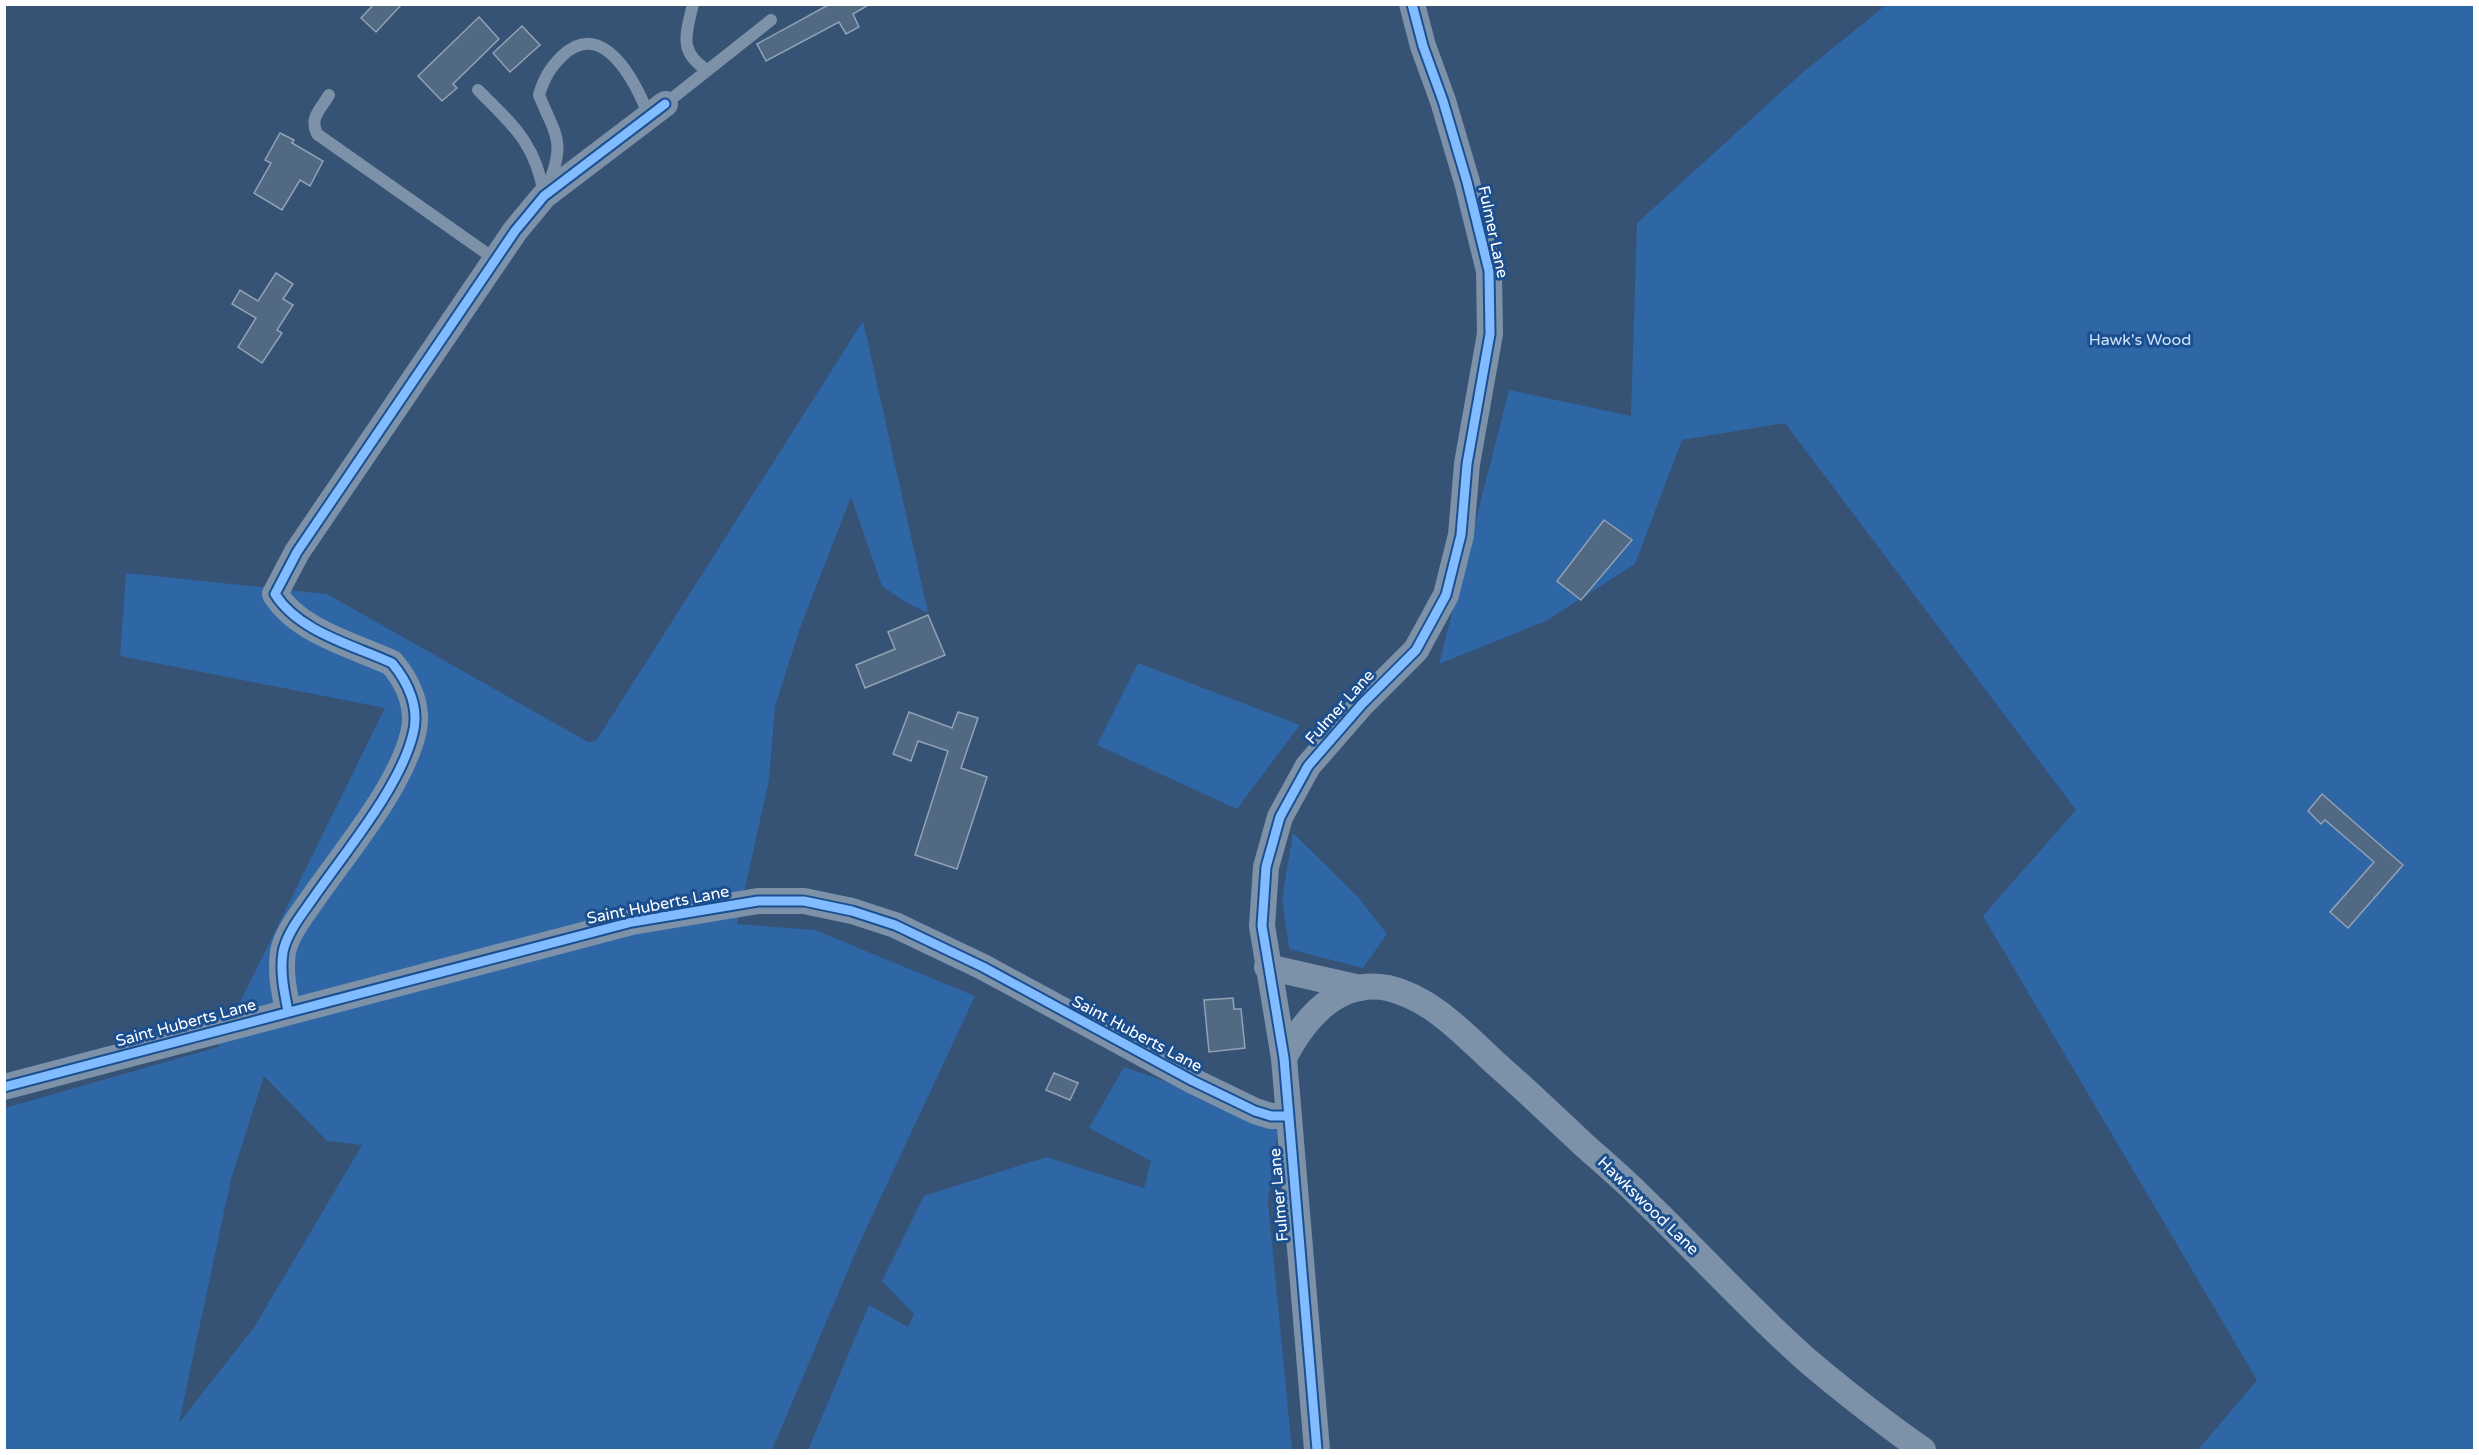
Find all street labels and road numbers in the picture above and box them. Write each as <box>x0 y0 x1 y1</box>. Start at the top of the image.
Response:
street label: Fulmer Lane <box>1473 184 1513 280</box>
street label: Fulmer Lane <box>1301 665 1379 749</box>
street label: Saint Huberts Lane <box>585 881 731 929</box>
street label: Saint Huberts Lane <box>1069 991 1205 1077</box>
street label: Saint Huberts Lane <box>114 995 258 1051</box>
street label: Fulmer Lane <box>1265 1147 1293 1243</box>
street label: Hawkswood Lane <box>1593 1153 1703 1259</box>

